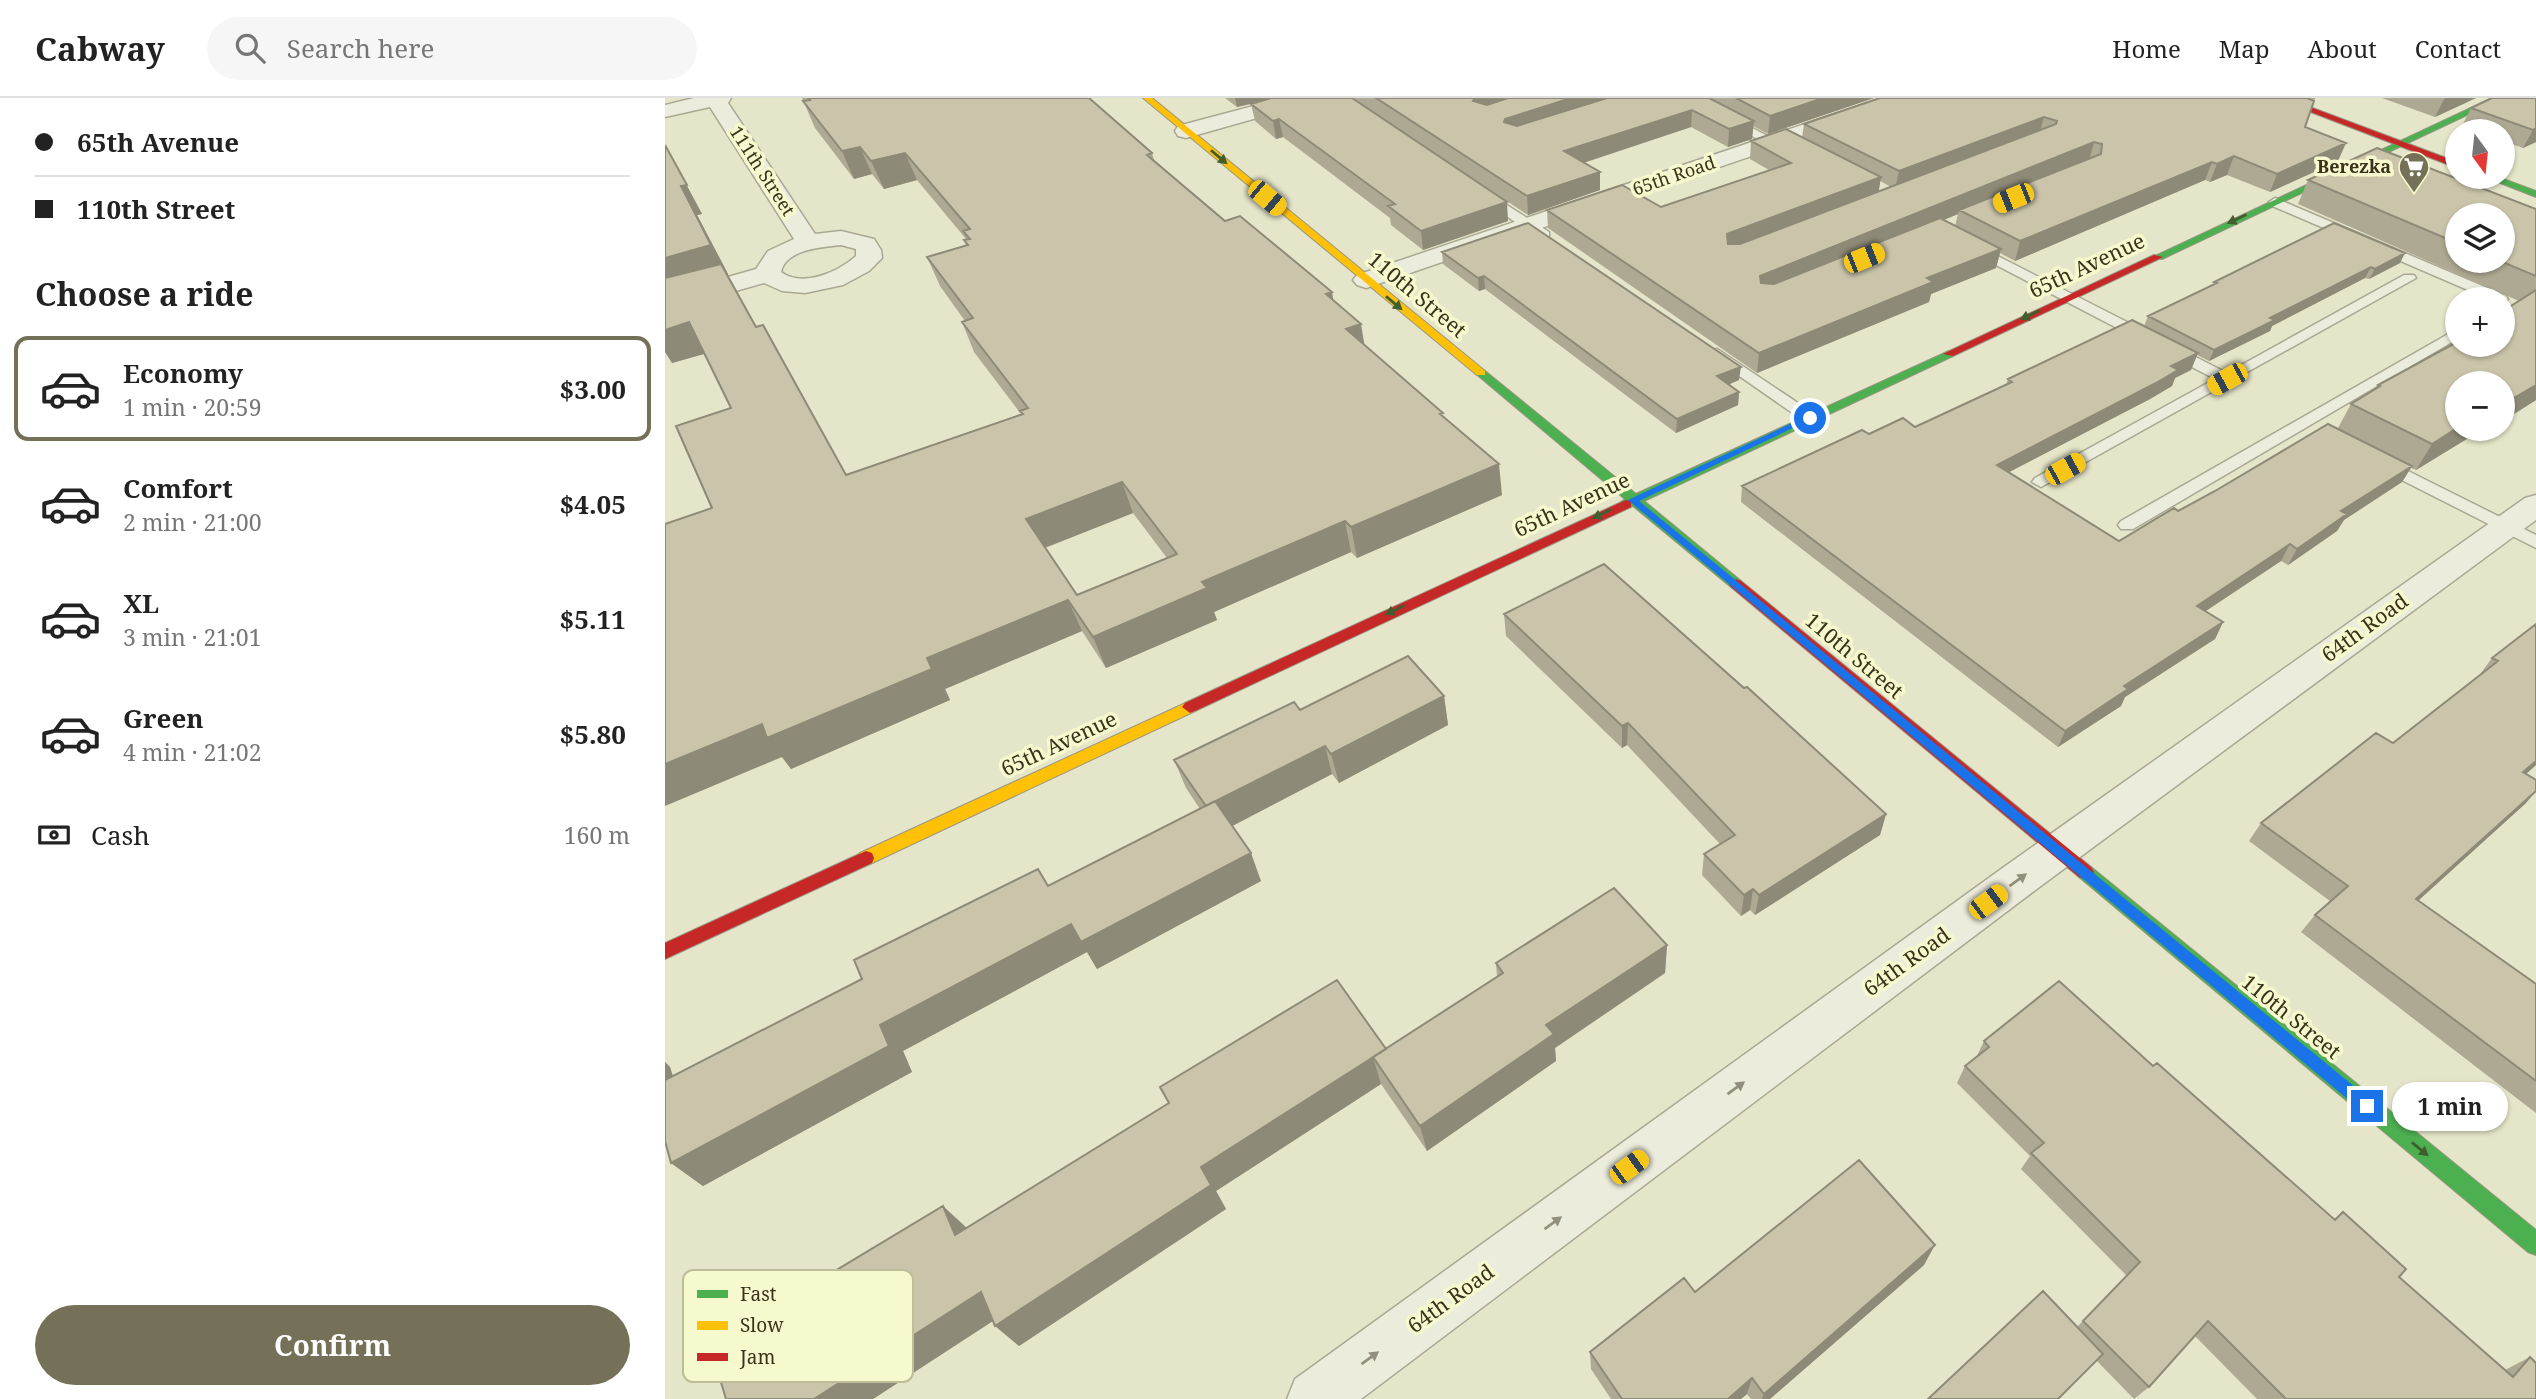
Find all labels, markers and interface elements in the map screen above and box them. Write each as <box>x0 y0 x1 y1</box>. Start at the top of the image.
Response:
search box <box>207 17 697 80</box>
text: Cabway <box>35 26 165 71</box>
icon: search <box>231 29 269 67</box>
text: Search here <box>287 30 434 66</box>
text: Home <box>2112 32 2181 65</box>
text: Map <box>2219 32 2270 65</box>
text: About <box>2308 32 2377 65</box>
text: Contact <box>2415 32 2501 65</box>
north arrow <box>2445 119 2515 189</box>
map controls <box>2445 119 2515 441</box>
street label: 111th Street <box>725 121 801 220</box>
text: 65th Avenue <box>77 124 239 160</box>
one-way arrow <box>1209 150 1227 165</box>
street label: 65th Road <box>1629 150 1718 200</box>
supermarket icon: Berezka <box>2397 150 2431 194</box>
place label: Berezka <box>2317 154 2391 178</box>
car <box>1245 176 1290 220</box>
car <box>1990 180 2037 216</box>
text: 110th Street <box>77 191 235 227</box>
button: layers <box>2445 203 2515 273</box>
one-way arrow <box>2226 214 2247 225</box>
street label: 65th Avenue <box>2024 226 2149 304</box>
car <box>1841 240 1888 276</box>
street label: 110th Street <box>1363 245 1473 344</box>
text: Choose a ride <box>35 272 254 315</box>
button: + <box>2445 287 2515 357</box>
one-way arrow <box>1384 295 1402 310</box>
one-way arrow <box>2020 309 2040 321</box>
text: Economy <box>123 355 243 391</box>
icon: car <box>39 357 102 420</box>
car <box>2204 360 2251 398</box>
text: $3.00 <box>560 371 626 407</box>
button: − <box>2445 371 2515 441</box>
text: 1 min · 20:59 <box>123 391 261 423</box>
route start <box>1794 402 1826 434</box>
car <box>2042 450 2089 488</box>
street label: 65th Avenue <box>1509 465 1634 543</box>
text: Comfort <box>123 470 233 506</box>
icon: car <box>39 472 102 535</box>
text: $4.05 <box>560 486 626 522</box>
text: 2 min · 21:00 <box>123 506 261 538</box>
one-way arrow <box>1591 509 1612 520</box>
text: XL <box>123 585 159 621</box>
street label: 64th Road <box>2316 586 2413 668</box>
icon: car <box>39 587 102 650</box>
text: $5.11 <box>560 601 626 637</box>
one-way arrow <box>1385 605 1406 616</box>
street label: 110th Street <box>1800 606 1910 705</box>
text: 3 min · 21:01 <box>123 621 261 653</box>
text: Green <box>123 700 204 736</box>
icon: car <box>39 702 102 765</box>
street label: 65th Avenue <box>996 704 1121 782</box>
text: $5.80 <box>560 716 626 752</box>
text: 4 min · 21:02 <box>123 736 261 768</box>
icon: cash <box>35 816 73 854</box>
text: Cash <box>91 817 150 853</box>
text: 160 m <box>564 819 630 851</box>
one-way arrow <box>2009 873 2027 887</box>
car <box>1965 881 2012 923</box>
street label: 64th Road <box>1858 920 1955 1002</box>
street label: 110th Street <box>2236 968 2347 1065</box>
one-way arrow <box>1727 1081 1745 1095</box>
callout: 1 min <box>2391 1082 2507 1130</box>
route end <box>2351 1090 2383 1122</box>
text: 1 min <box>2417 1090 2483 1122</box>
one-way arrow <box>2411 1141 2428 1156</box>
car <box>1606 1146 1653 1188</box>
one-way arrow <box>1544 1217 1562 1231</box>
street label: 64th Road <box>1402 1257 1499 1339</box>
legend <box>683 1270 913 1382</box>
text: Fast <box>740 1281 777 1307</box>
button: Confirm <box>35 1305 630 1385</box>
text: Slow <box>740 1312 784 1338</box>
text: Jam <box>739 1344 775 1370</box>
one-way arrow <box>1361 1352 1379 1366</box>

